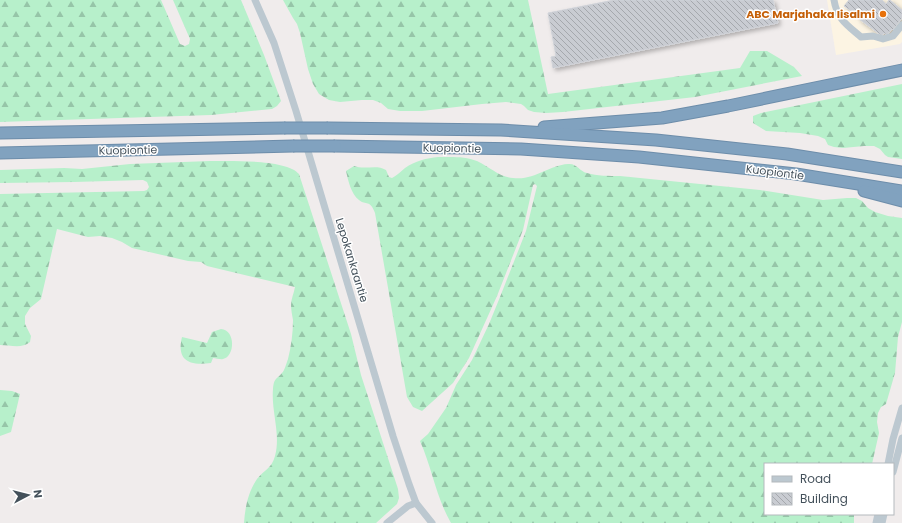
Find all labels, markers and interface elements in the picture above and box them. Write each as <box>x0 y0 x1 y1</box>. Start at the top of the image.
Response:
place label: ABC Marjahaka Iisalmi <box>746 6 875 22</box>
marker: ABC Marjahaka Iisalmi <box>878 9 888 19</box>
street label: Kuopiontie <box>423 139 482 157</box>
street label: Kuopiontie <box>99 141 158 159</box>
street label: Kuopiontie <box>745 160 805 184</box>
street label: Lepokankaantie <box>332 216 372 304</box>
legend <box>764 463 894 515</box>
text: Road <box>800 470 831 487</box>
north arrow <box>8 475 48 515</box>
text: N <box>29 489 46 499</box>
text: Building <box>800 490 848 507</box>

